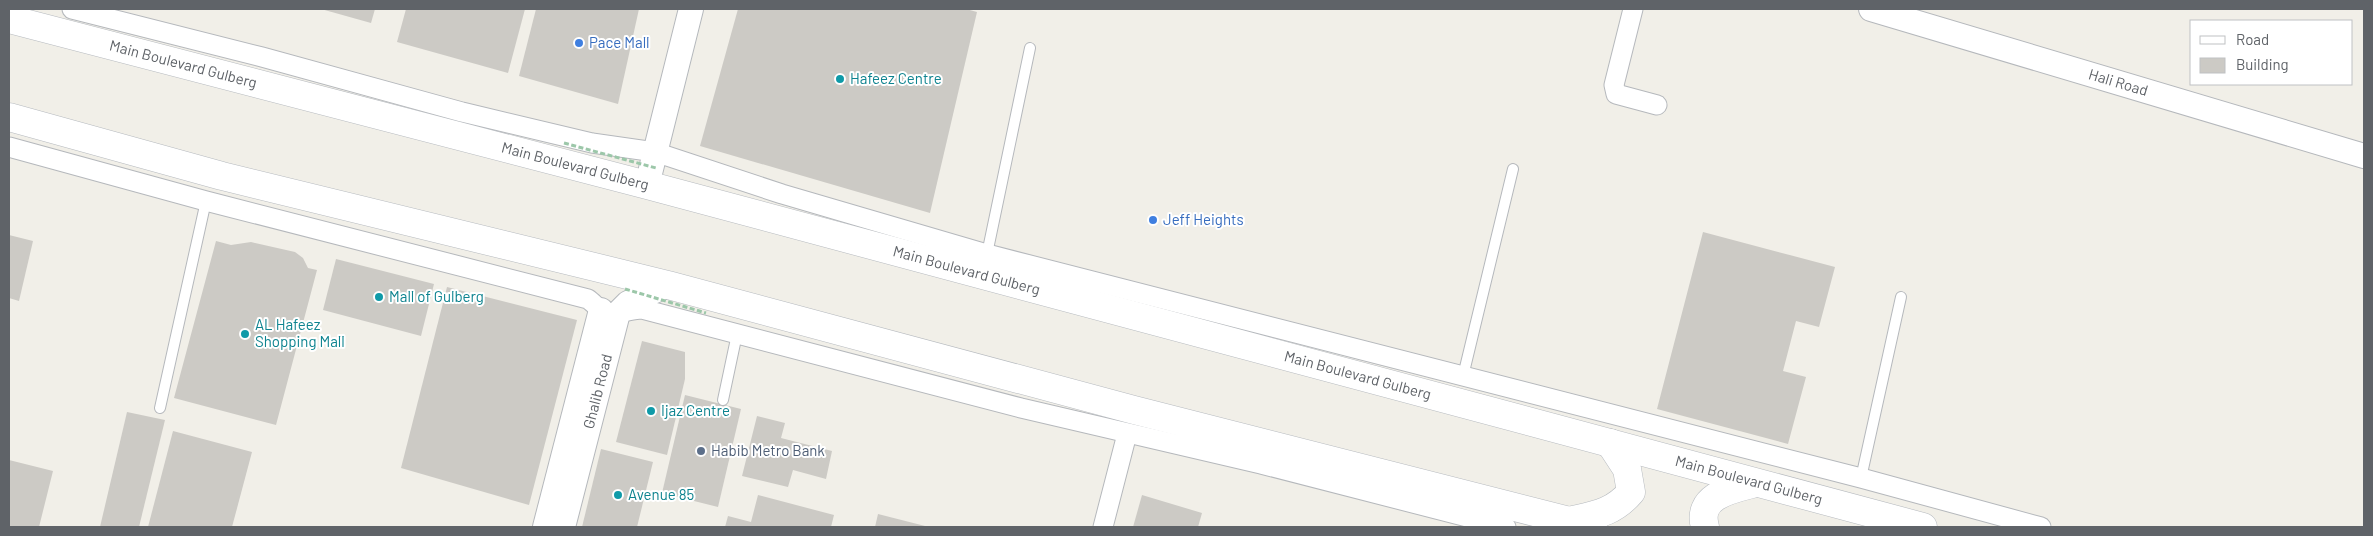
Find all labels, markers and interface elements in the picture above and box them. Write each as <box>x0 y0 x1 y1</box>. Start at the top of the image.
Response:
legend <box>2190 20 2353 85</box>
text: Road <box>2236 30 2269 48</box>
place label: Pace Mall <box>589 33 650 51</box>
street label: Main Boulevard Gulberg <box>108 36 259 91</box>
marker: Pace Mall <box>573 37 585 49</box>
text: Building <box>2236 55 2289 73</box>
street label: Hali Road <box>2087 64 2150 99</box>
place label: Hafeez Centre <box>850 69 942 87</box>
marker: Hafeez Centre <box>834 73 846 85</box>
street label: Main Boulevard Gulberg <box>500 138 651 193</box>
place label: Jeff Heights <box>1163 210 1244 228</box>
marker: Jeff Heights <box>1147 214 1159 226</box>
street label: Main Boulevard Gulberg <box>891 241 1042 298</box>
place label: Mall of Gulberg <box>389 287 484 305</box>
marker: Mall of Gulberg <box>373 291 385 303</box>
place label: AL Hafeez Shopping Mall <box>255 315 345 350</box>
marker: AL Hafeez Shopping Mall <box>239 328 251 340</box>
street label: Main Boulevard Gulberg <box>1282 346 1433 403</box>
street label: Ghalib Road <box>579 352 615 431</box>
place label: Ijaz Centre <box>661 401 730 419</box>
marker: Ijaz Centre <box>645 405 657 417</box>
place label: Habib Metro Bank <box>711 441 825 459</box>
marker: Habib Metro Bank <box>695 445 707 457</box>
street label: Main Boulevard Gulberg <box>1674 451 1825 508</box>
place label: Avenue 85 <box>628 485 694 503</box>
marker: Avenue 85 <box>612 489 624 501</box>

